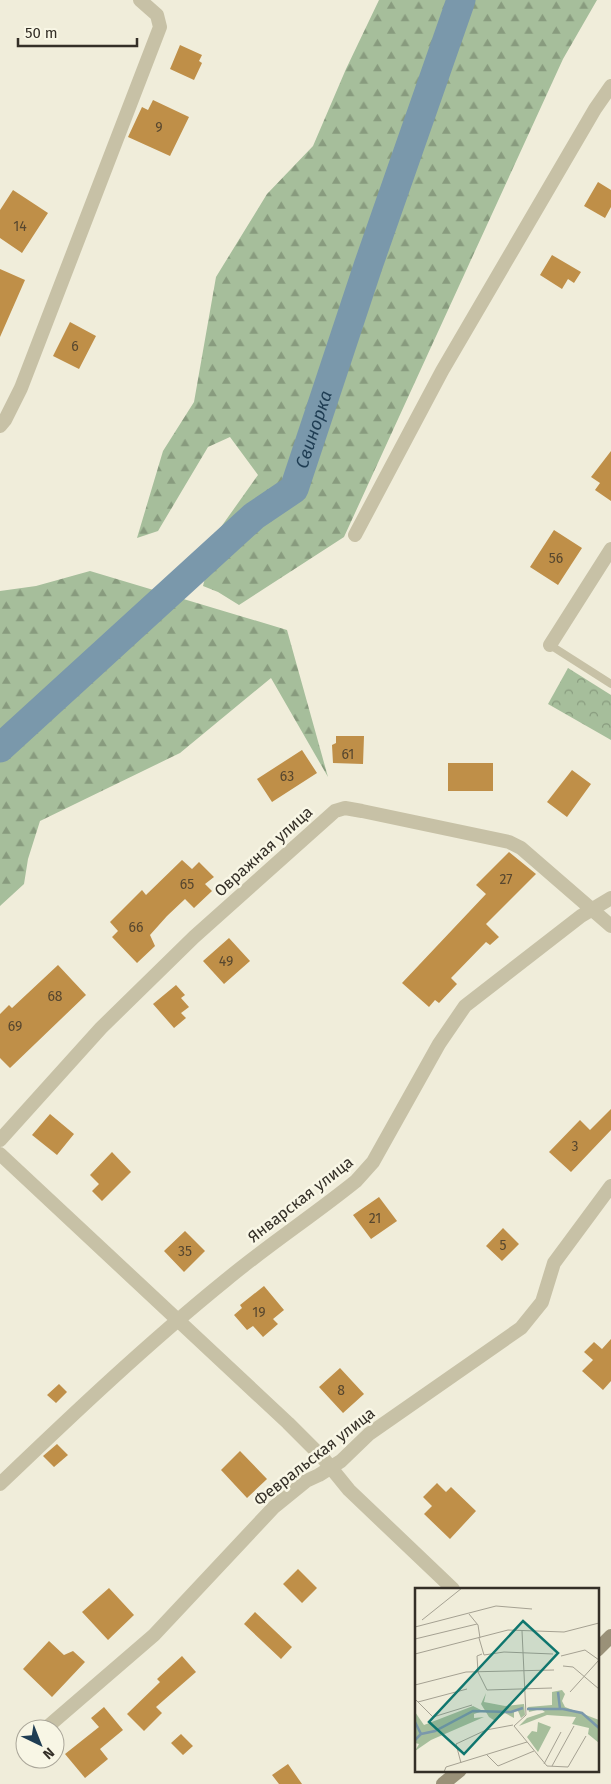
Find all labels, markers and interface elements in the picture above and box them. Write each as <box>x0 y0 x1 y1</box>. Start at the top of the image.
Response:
scale bar <box>18 15 136 47</box>
text: 50 m <box>25 24 58 42</box>
house number: 9 <box>155 119 163 136</box>
house number: 14 <box>13 218 27 235</box>
house number: 6 <box>71 338 79 355</box>
water label: Свинорка <box>291 388 337 471</box>
house number: 56 <box>549 550 563 567</box>
house number: 61 <box>342 746 354 763</box>
house number: 63 <box>280 768 294 785</box>
street label: Овражная улица <box>210 802 316 900</box>
house number: 27 <box>499 871 513 888</box>
house number: 65 <box>180 876 194 893</box>
house number: 66 <box>129 919 143 936</box>
house number: 49 <box>219 953 233 970</box>
house number: 68 <box>47 988 63 1005</box>
house number: 69 <box>8 1018 22 1035</box>
house number: 3 <box>572 1138 579 1155</box>
street label: Январская улица <box>244 1152 357 1246</box>
house number: 21 <box>369 1210 381 1227</box>
house number: 5 <box>499 1237 507 1254</box>
house number: 35 <box>178 1243 192 1260</box>
house number: 19 <box>252 1304 266 1321</box>
house number: 8 <box>337 1382 345 1399</box>
street label: Февральская улица <box>250 1403 379 1510</box>
inset map <box>415 1588 598 1772</box>
north arrow <box>15 1719 65 1769</box>
text: N <box>39 1744 58 1763</box>

